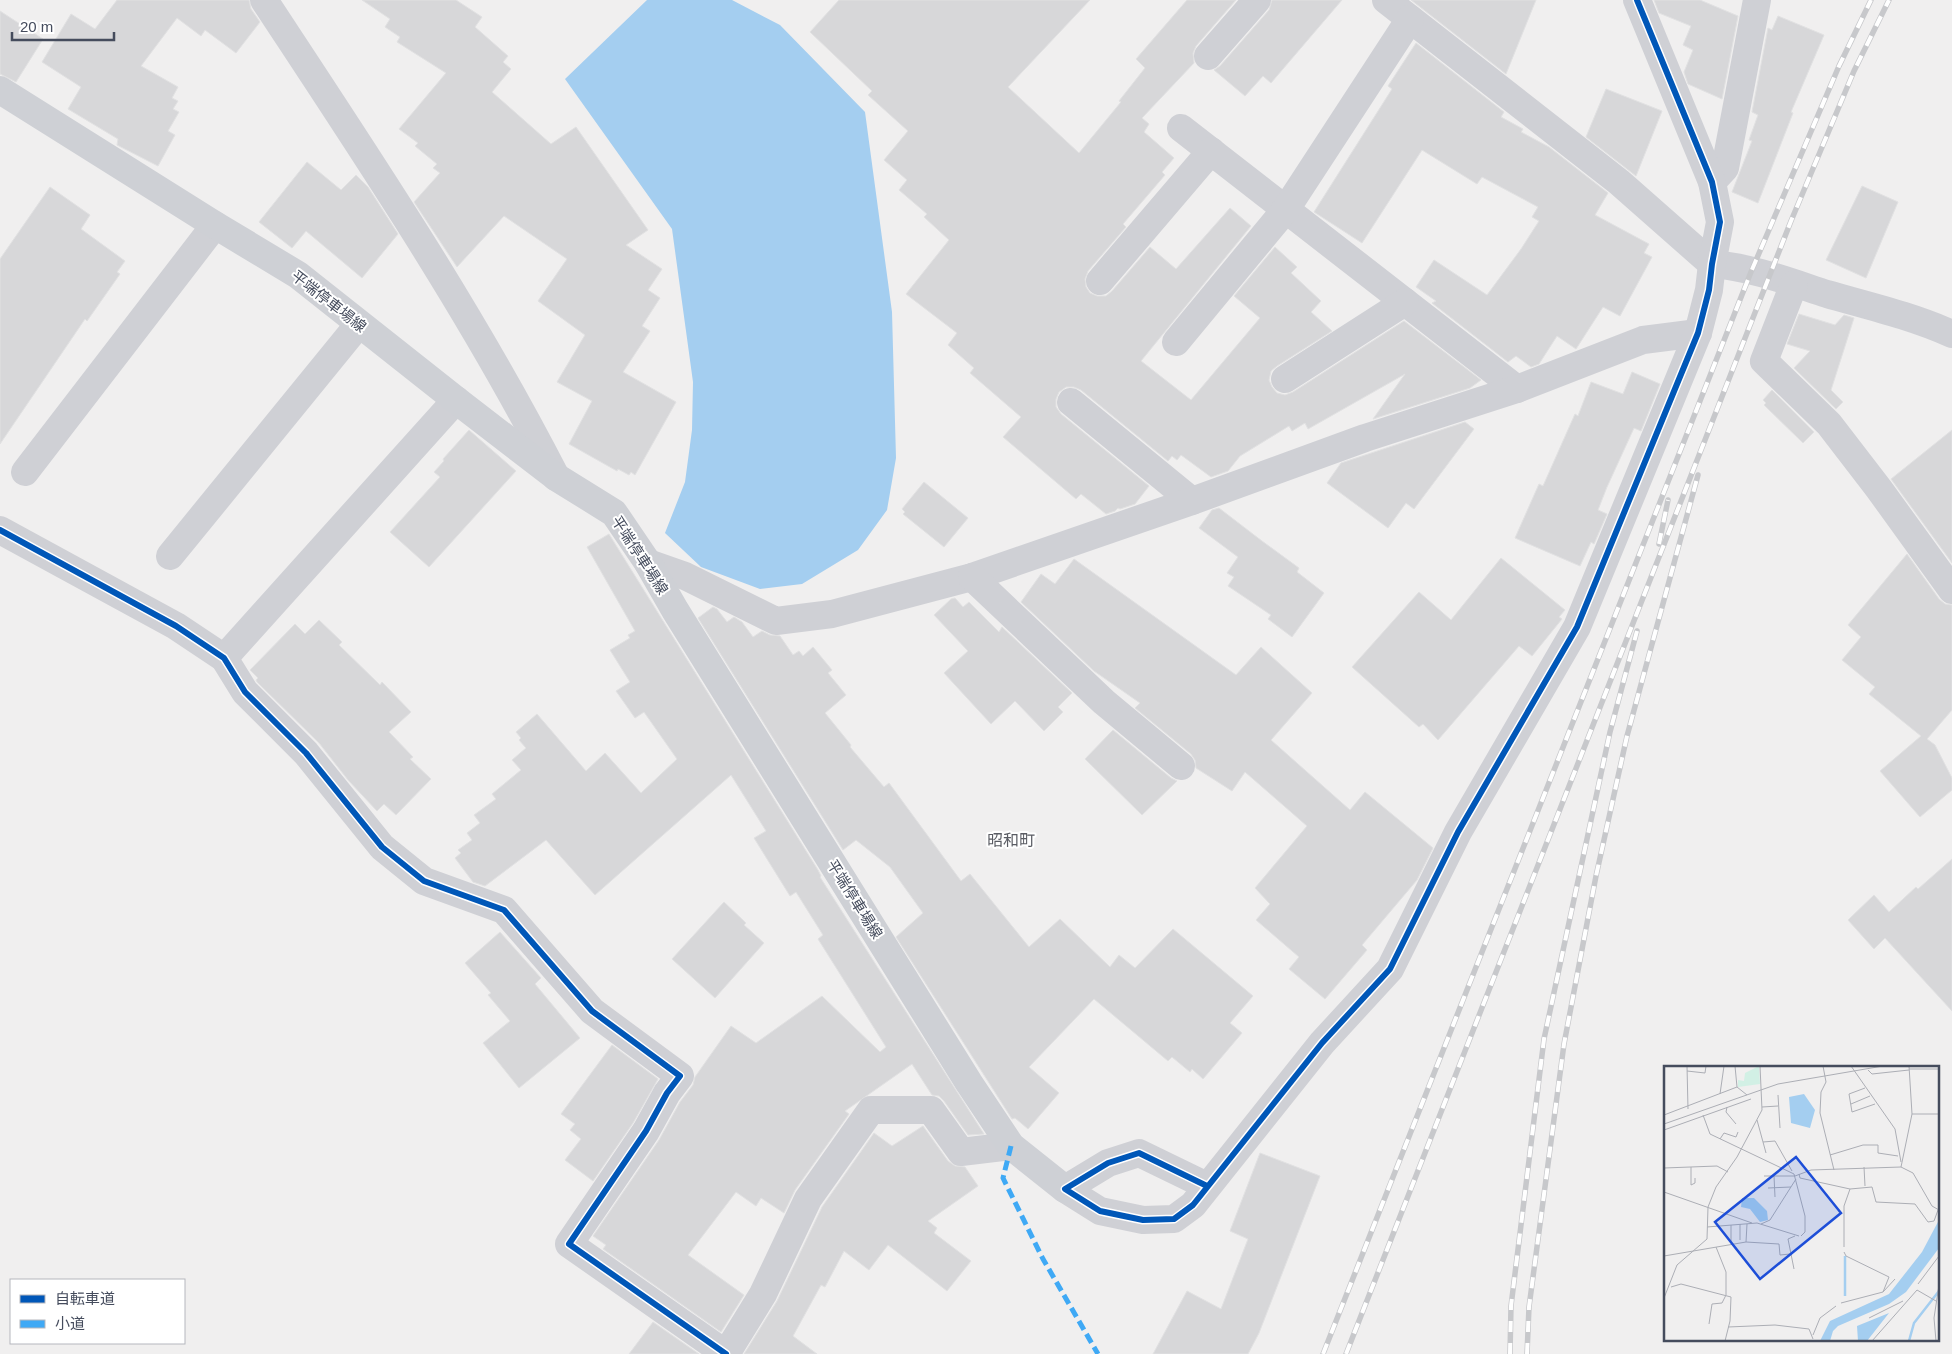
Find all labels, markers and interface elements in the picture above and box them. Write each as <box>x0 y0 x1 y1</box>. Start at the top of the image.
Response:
scale bar <box>12 10 115 42</box>
text: 20 m <box>20 18 53 35</box>
street label: 平端停車場線 <box>288 267 370 335</box>
street label: 平端停車場線 <box>608 513 672 597</box>
district label: 昭和町 <box>987 832 1035 849</box>
street label: 平端停車場線 <box>824 856 886 942</box>
inset map <box>1664 1066 1940 1342</box>
legend <box>10 1279 185 1344</box>
text: 自転車道 <box>55 1290 115 1307</box>
text: 小道 <box>55 1315 85 1332</box>

